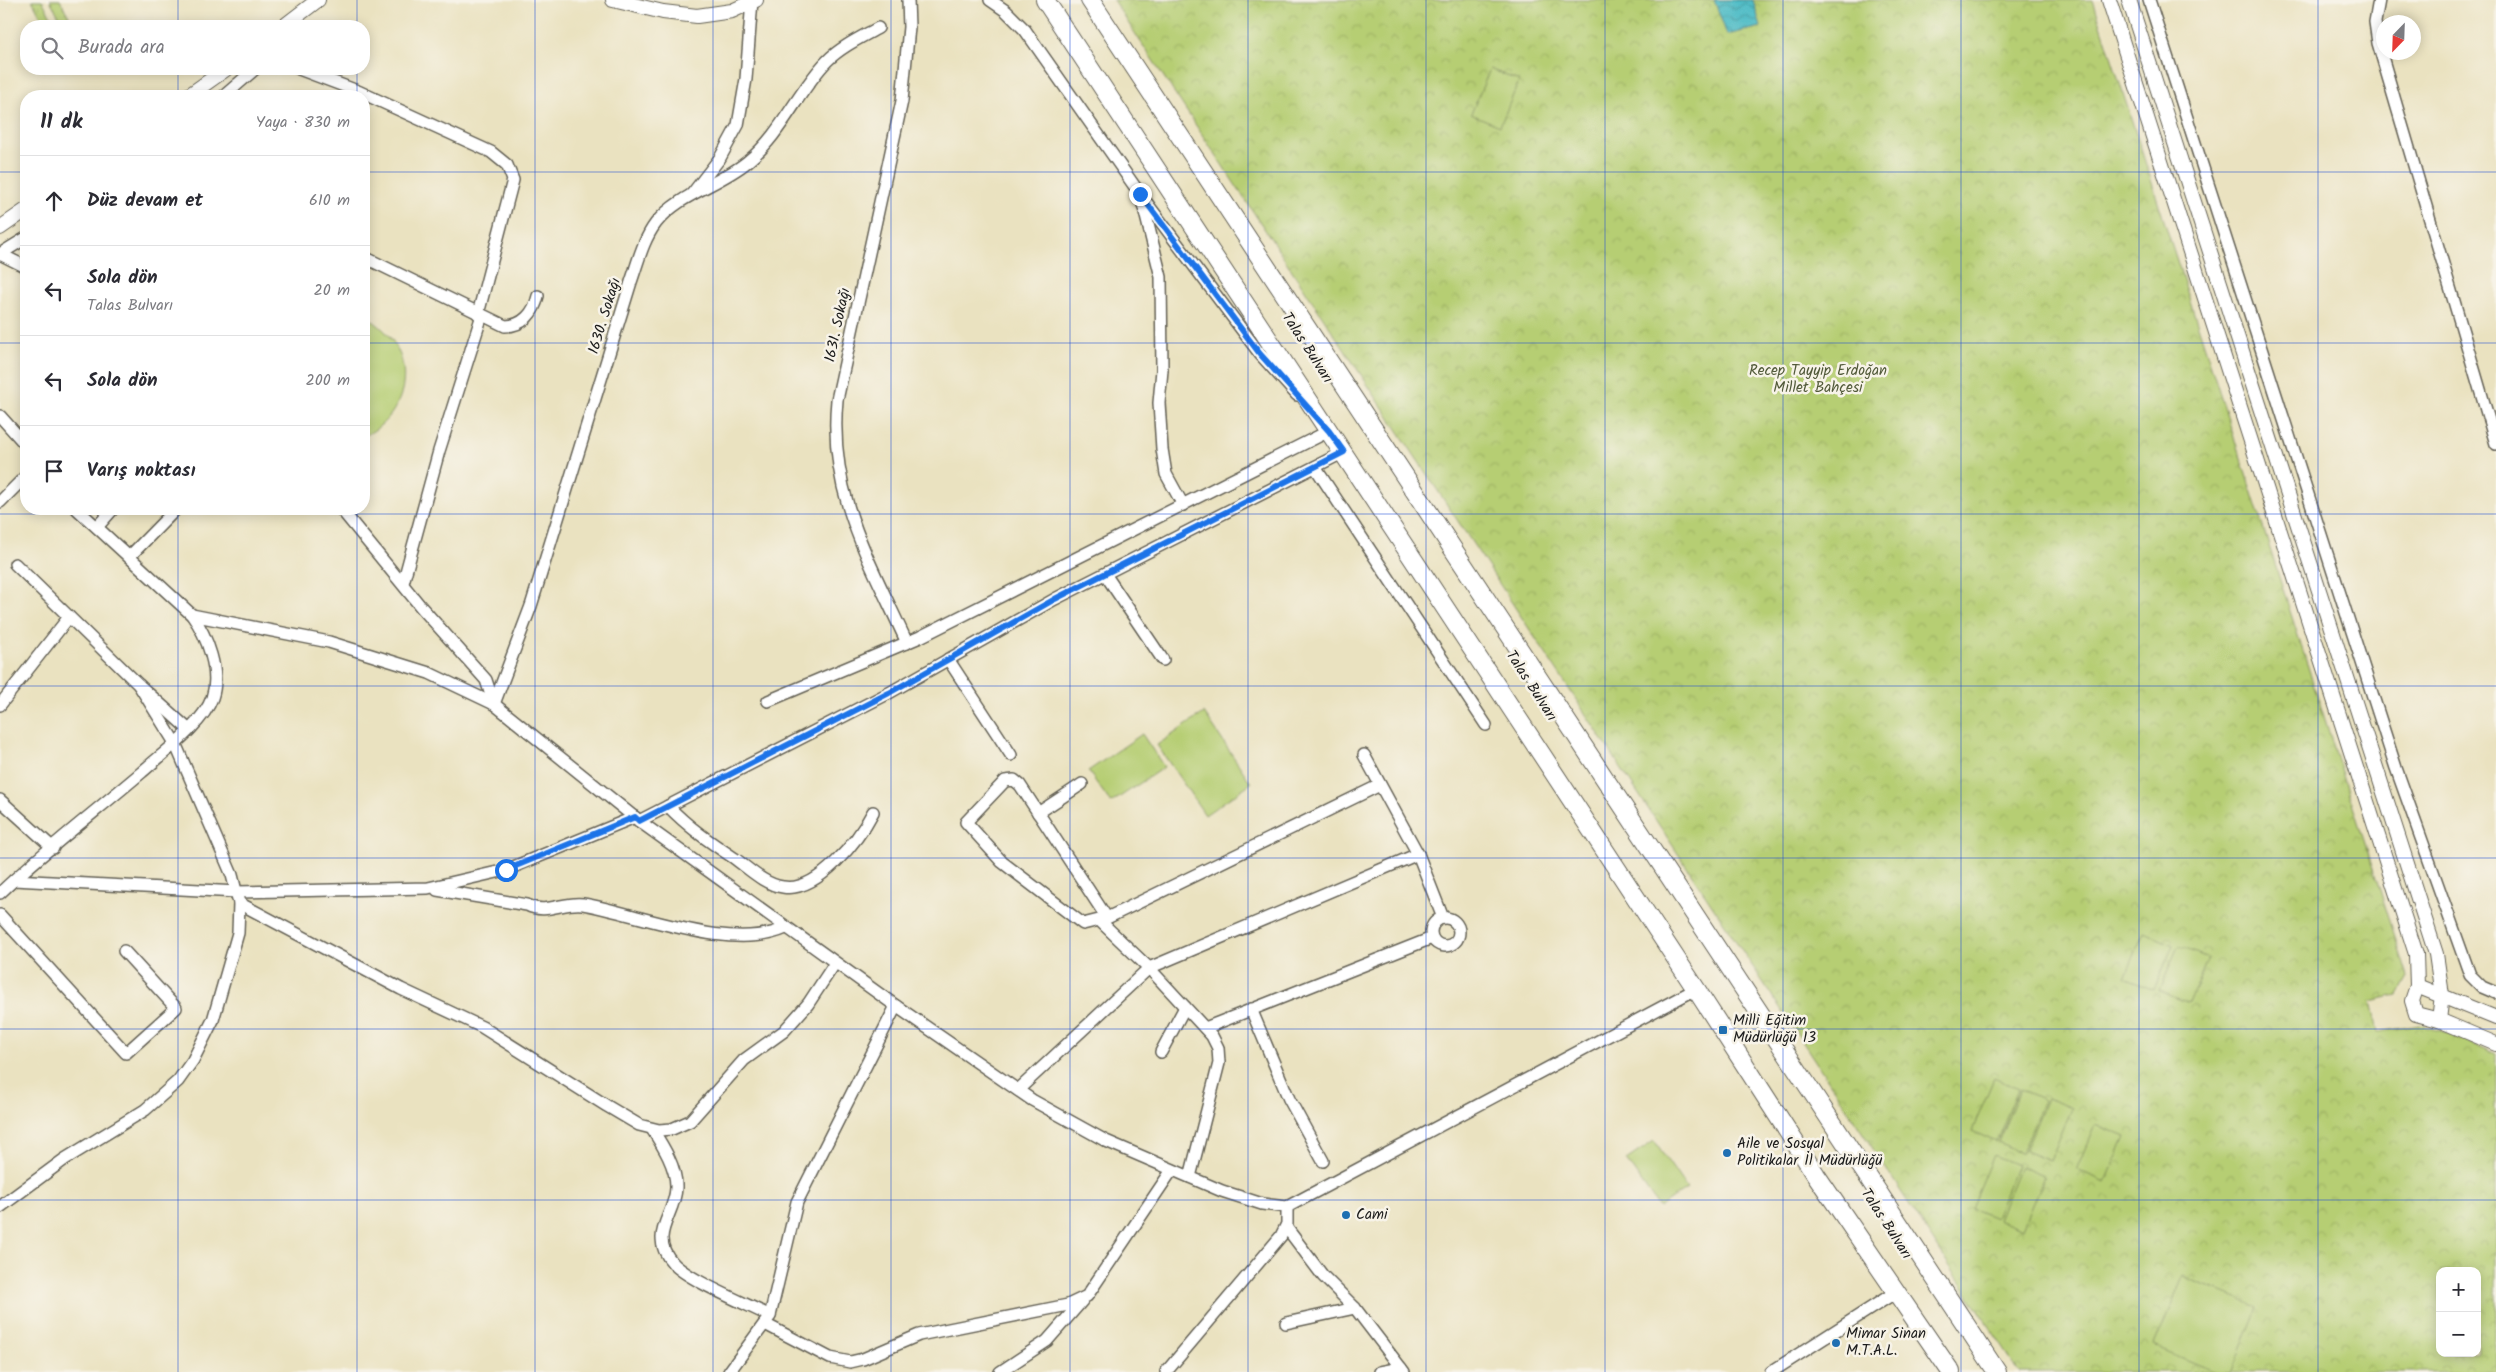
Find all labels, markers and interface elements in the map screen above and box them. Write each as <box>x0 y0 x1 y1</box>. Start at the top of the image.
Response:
north arrow <box>2376 15 2421 60</box>
search box <box>20 20 370 75</box>
text: Burada ara <box>78 33 165 63</box>
icon: search <box>38 34 66 62</box>
text: 11 dk <box>40 106 82 139</box>
text: Yaya · 830 m <box>256 110 350 135</box>
route end <box>1129 183 1152 206</box>
text: Düz devam et <box>87 186 203 216</box>
icon: ahead <box>40 187 68 215</box>
text: 610 m <box>309 188 350 213</box>
text: Sola dön <box>87 263 158 293</box>
street label: 1630. Sokağı <box>582 275 628 357</box>
icon: left <box>40 277 68 305</box>
text: 20 m <box>314 278 350 303</box>
street label: 1631. Sokağı <box>818 285 858 365</box>
text: Talas Bulvarı <box>87 293 173 318</box>
street label: Talas Bulvarı <box>1275 308 1339 389</box>
park label: Recep Tayyip Erdoğan Millet Bahçesi <box>1749 359 1887 400</box>
text: Sola dön <box>87 366 158 396</box>
icon: left <box>40 367 68 395</box>
text: 200 m <box>306 368 350 393</box>
text: Varış noktası <box>87 456 195 486</box>
icon: arrive <box>40 457 68 485</box>
street label: Talas Bulvarı <box>1499 646 1563 727</box>
route start <box>495 859 518 882</box>
place label: Milli Eğitim Müdürlüğü 13 <box>1733 1009 1816 1050</box>
marker: Milli Eğitim Müdürlüğü 13 <box>1717 1024 1729 1036</box>
place label: Aile ve Sosyal Politikalar İl Müdürlüğü <box>1737 1132 1882 1173</box>
marker: Aile ve Sosyal Politikalar İl Müdürlüğü <box>1721 1147 1733 1159</box>
street label: Talas Bulvarı <box>1854 1184 1918 1265</box>
place label: Cami <box>1356 1203 1389 1227</box>
marker: Cami <box>1340 1209 1352 1221</box>
map controls <box>2436 1267 2481 1357</box>
button: + <box>2436 1267 2481 1312</box>
button: − <box>2436 1312 2481 1357</box>
place label: Mimar Sinan M.T.A.L. <box>1846 1322 1926 1363</box>
marker: Mimar Sinan M.T.A.L. <box>1830 1337 1842 1349</box>

